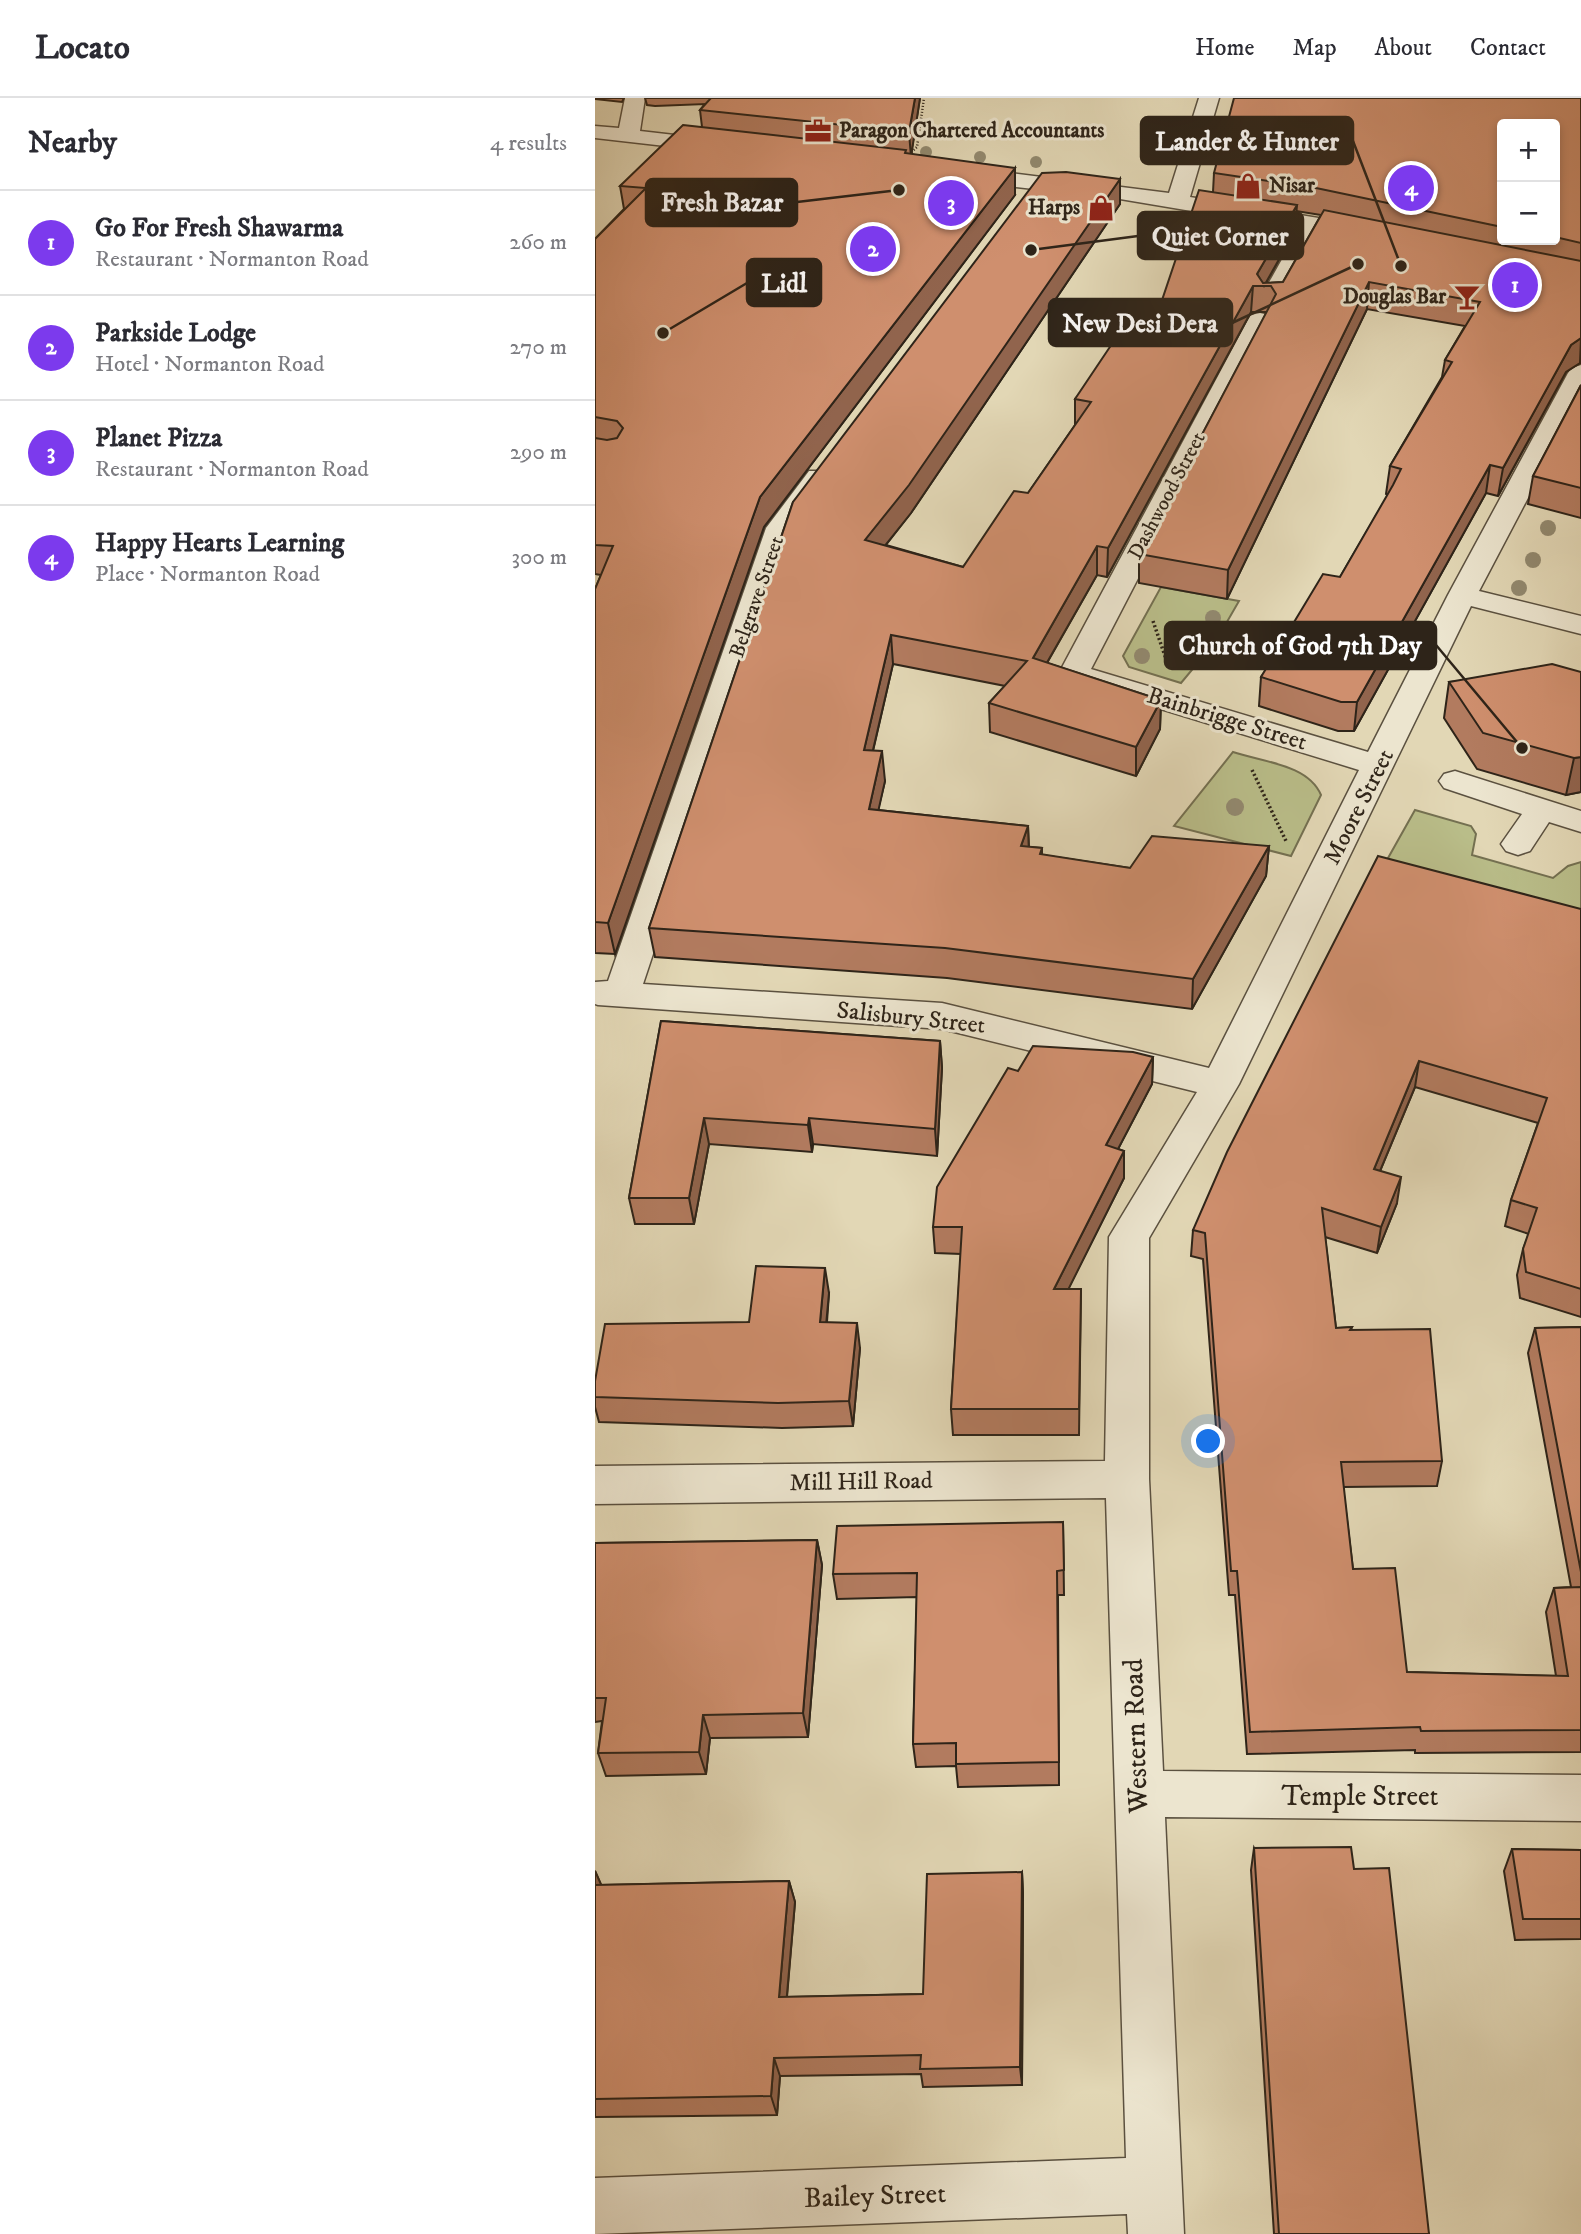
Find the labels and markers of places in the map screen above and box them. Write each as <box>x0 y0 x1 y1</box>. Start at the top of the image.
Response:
office icon: Paragon Chartered Accountants <box>803 116 833 146</box>
callout: Lander & Hunter <box>1141 117 1353 164</box>
place label: Paragon Chartered Accountants <box>839 118 1104 144</box>
pin: 4 <box>1388 162 1434 214</box>
shop icon: Nisar <box>1233 171 1263 201</box>
place label: Nisar <box>1269 173 1316 199</box>
pin: 3 <box>928 177 974 229</box>
callout: Fresh Bazar <box>646 179 797 226</box>
shop icon: Harps <box>1086 193 1116 223</box>
place label: Harps <box>1028 195 1080 221</box>
callout: Quiet Corner <box>1138 212 1303 259</box>
pin: 2 <box>850 223 896 275</box>
callout: Lidl <box>747 259 821 306</box>
pin: 1 <box>1492 259 1538 311</box>
bar icon: Douglas Bar <box>1452 282 1482 312</box>
place label: Douglas Bar <box>1343 284 1447 310</box>
callout: New Desi Dera <box>1049 299 1232 346</box>
callout: Church of God 7th Day <box>1165 622 1436 669</box>

